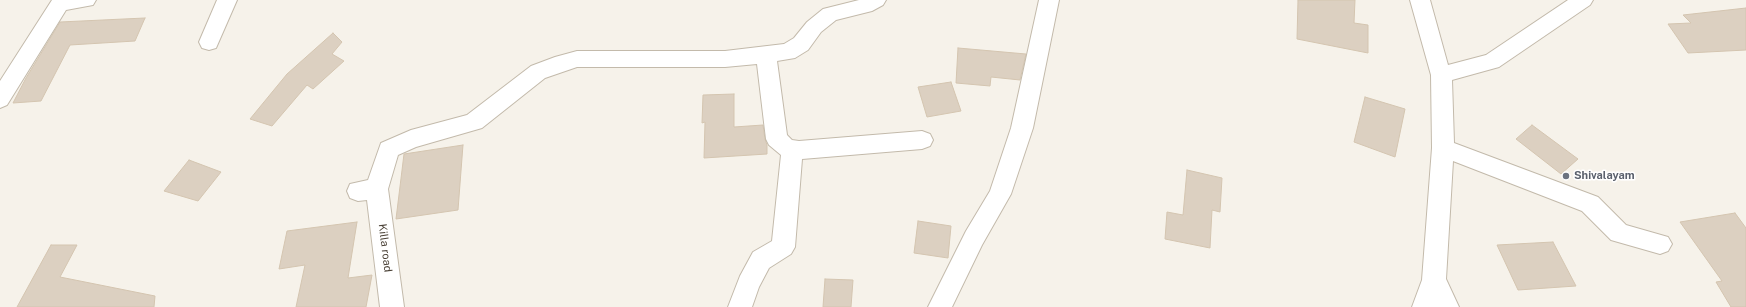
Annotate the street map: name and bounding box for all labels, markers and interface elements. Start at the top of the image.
place label: Shivalayam [1574,169,1634,183]
marker: Shivalayam [1561,171,1571,181]
street label: Killa road [375,223,395,273]

